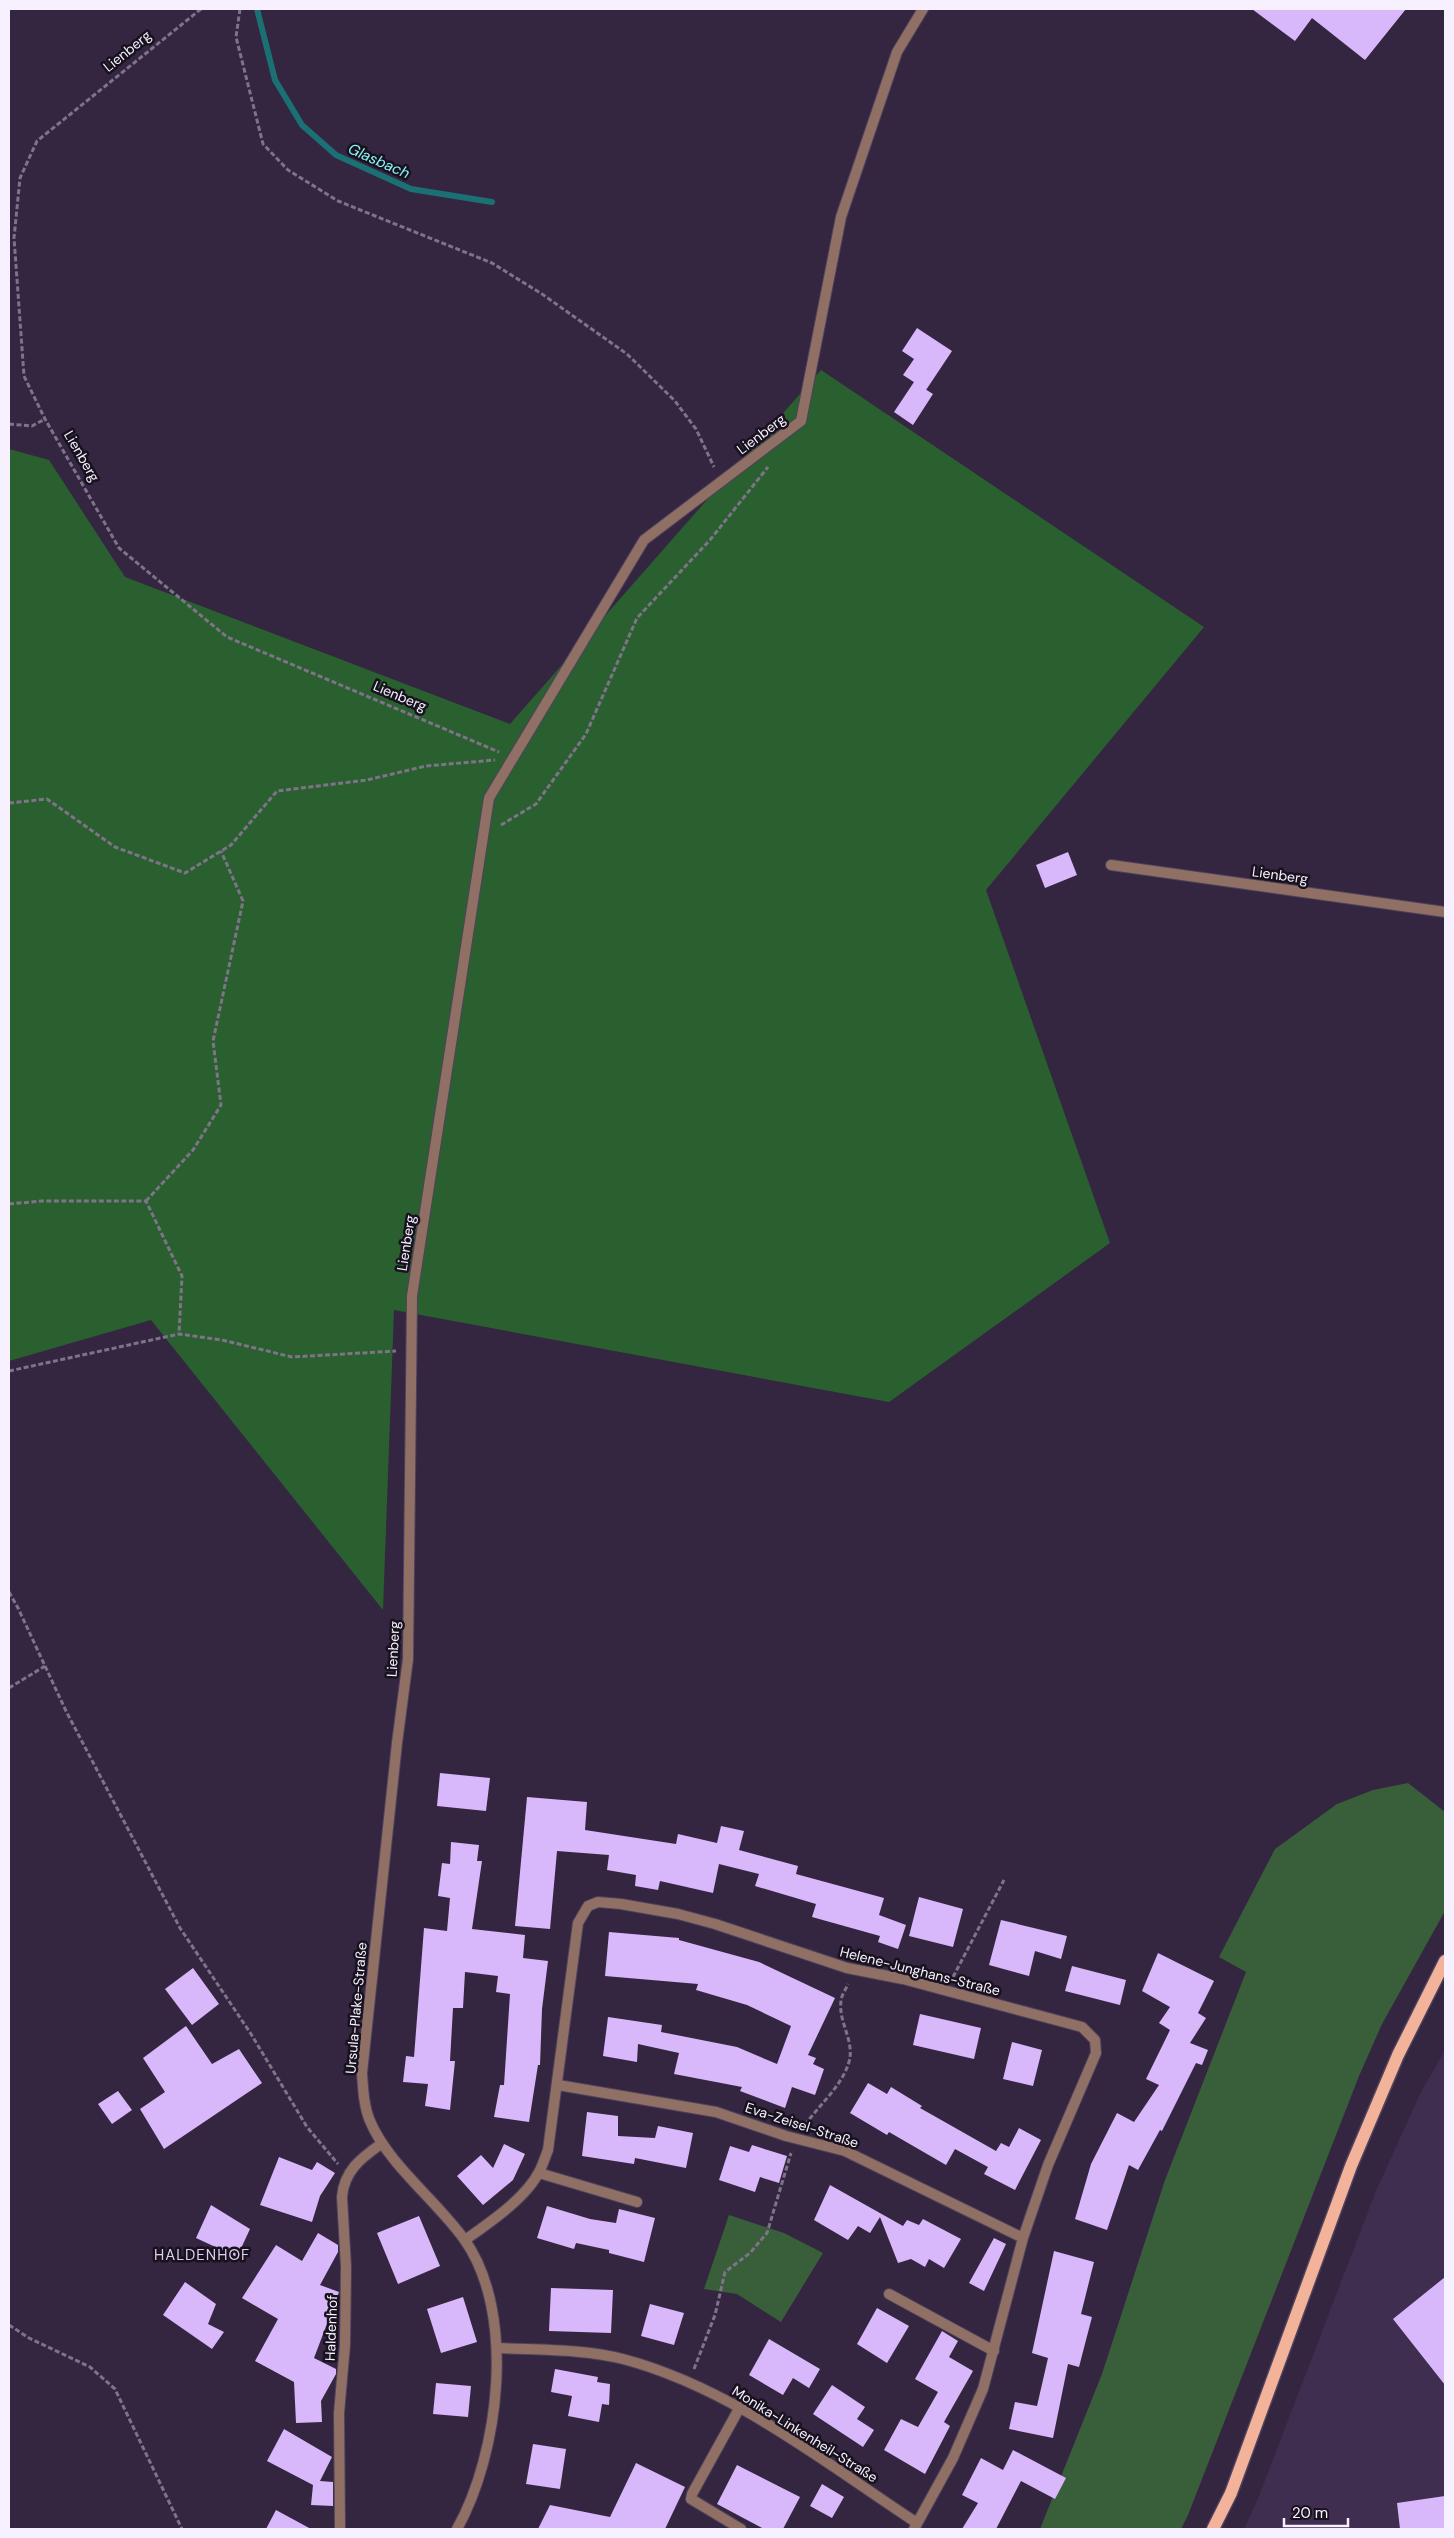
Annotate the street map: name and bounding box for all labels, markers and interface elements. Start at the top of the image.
street label: Lienberg [99,26,155,76]
water label: Glasbach [345,139,413,184]
street label: Lienberg [733,410,789,458]
street label: Lienberg [60,427,104,485]
street label: Lienberg [371,677,430,715]
street label: Lienberg [1251,862,1309,888]
street label: Lienberg [393,1214,419,1272]
street label: Lienberg [383,1620,403,1678]
street label: Ursula-Plake-Straße [341,1941,371,2075]
street label: Helene-Junghans-Straße [838,1942,1002,2000]
street label: Eva-Zeisel-Straße [743,2098,861,2152]
district label: HALDENHOF [154,2245,250,2265]
street label: Haldenhof [321,2294,341,2361]
street label: Monika-Linkenheil-Straße [729,2382,881,2486]
scale bar [1284,2496,1348,2528]
text: 20 m [1292,2503,1328,2523]

